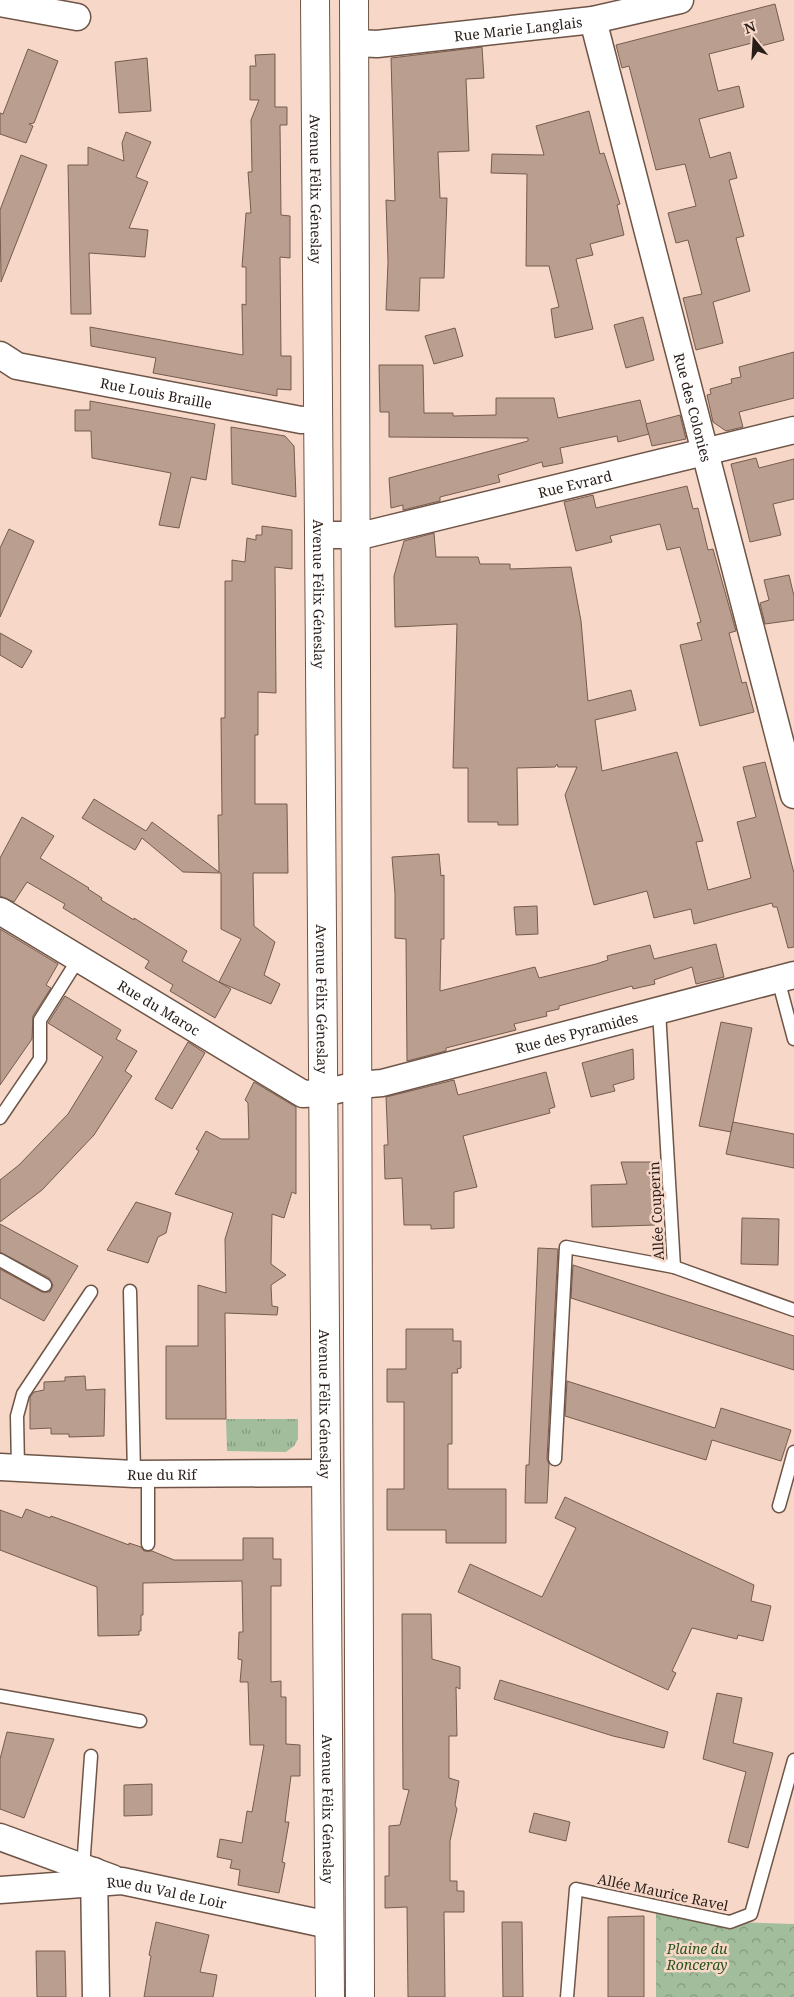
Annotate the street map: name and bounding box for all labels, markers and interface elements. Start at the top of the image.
street label: Rue Marie Langlais [453,12,583,45]
north arrow [729,15,779,65]
text: N [742,16,758,38]
street label: Avenue Félix Géneslay [306,114,326,264]
street label: Rue des Colonies [670,351,717,464]
street label: Rue Louis Braille [99,373,214,412]
street label: Rue Evrard [536,465,614,502]
street label: Avenue Félix Géneslay [309,519,330,669]
street label: Avenue Félix Géneslay [312,924,333,1074]
street label: Rue du Maroc [115,975,204,1039]
street label: Rue des Pyramides [513,1007,640,1057]
street label: Allée Couperin [644,1161,668,1261]
street label: Avenue Félix Géneslay [315,1329,336,1479]
street label: Rue du Rif [127,1464,198,1484]
street label: Avenue Félix Géneslay [319,1734,339,1884]
street label: Allée Maurice Ravel [596,1869,731,1915]
street label: Rue du Val de Loir [106,1871,229,1913]
park label: Plaine du Ronceray [666,1939,728,1974]

